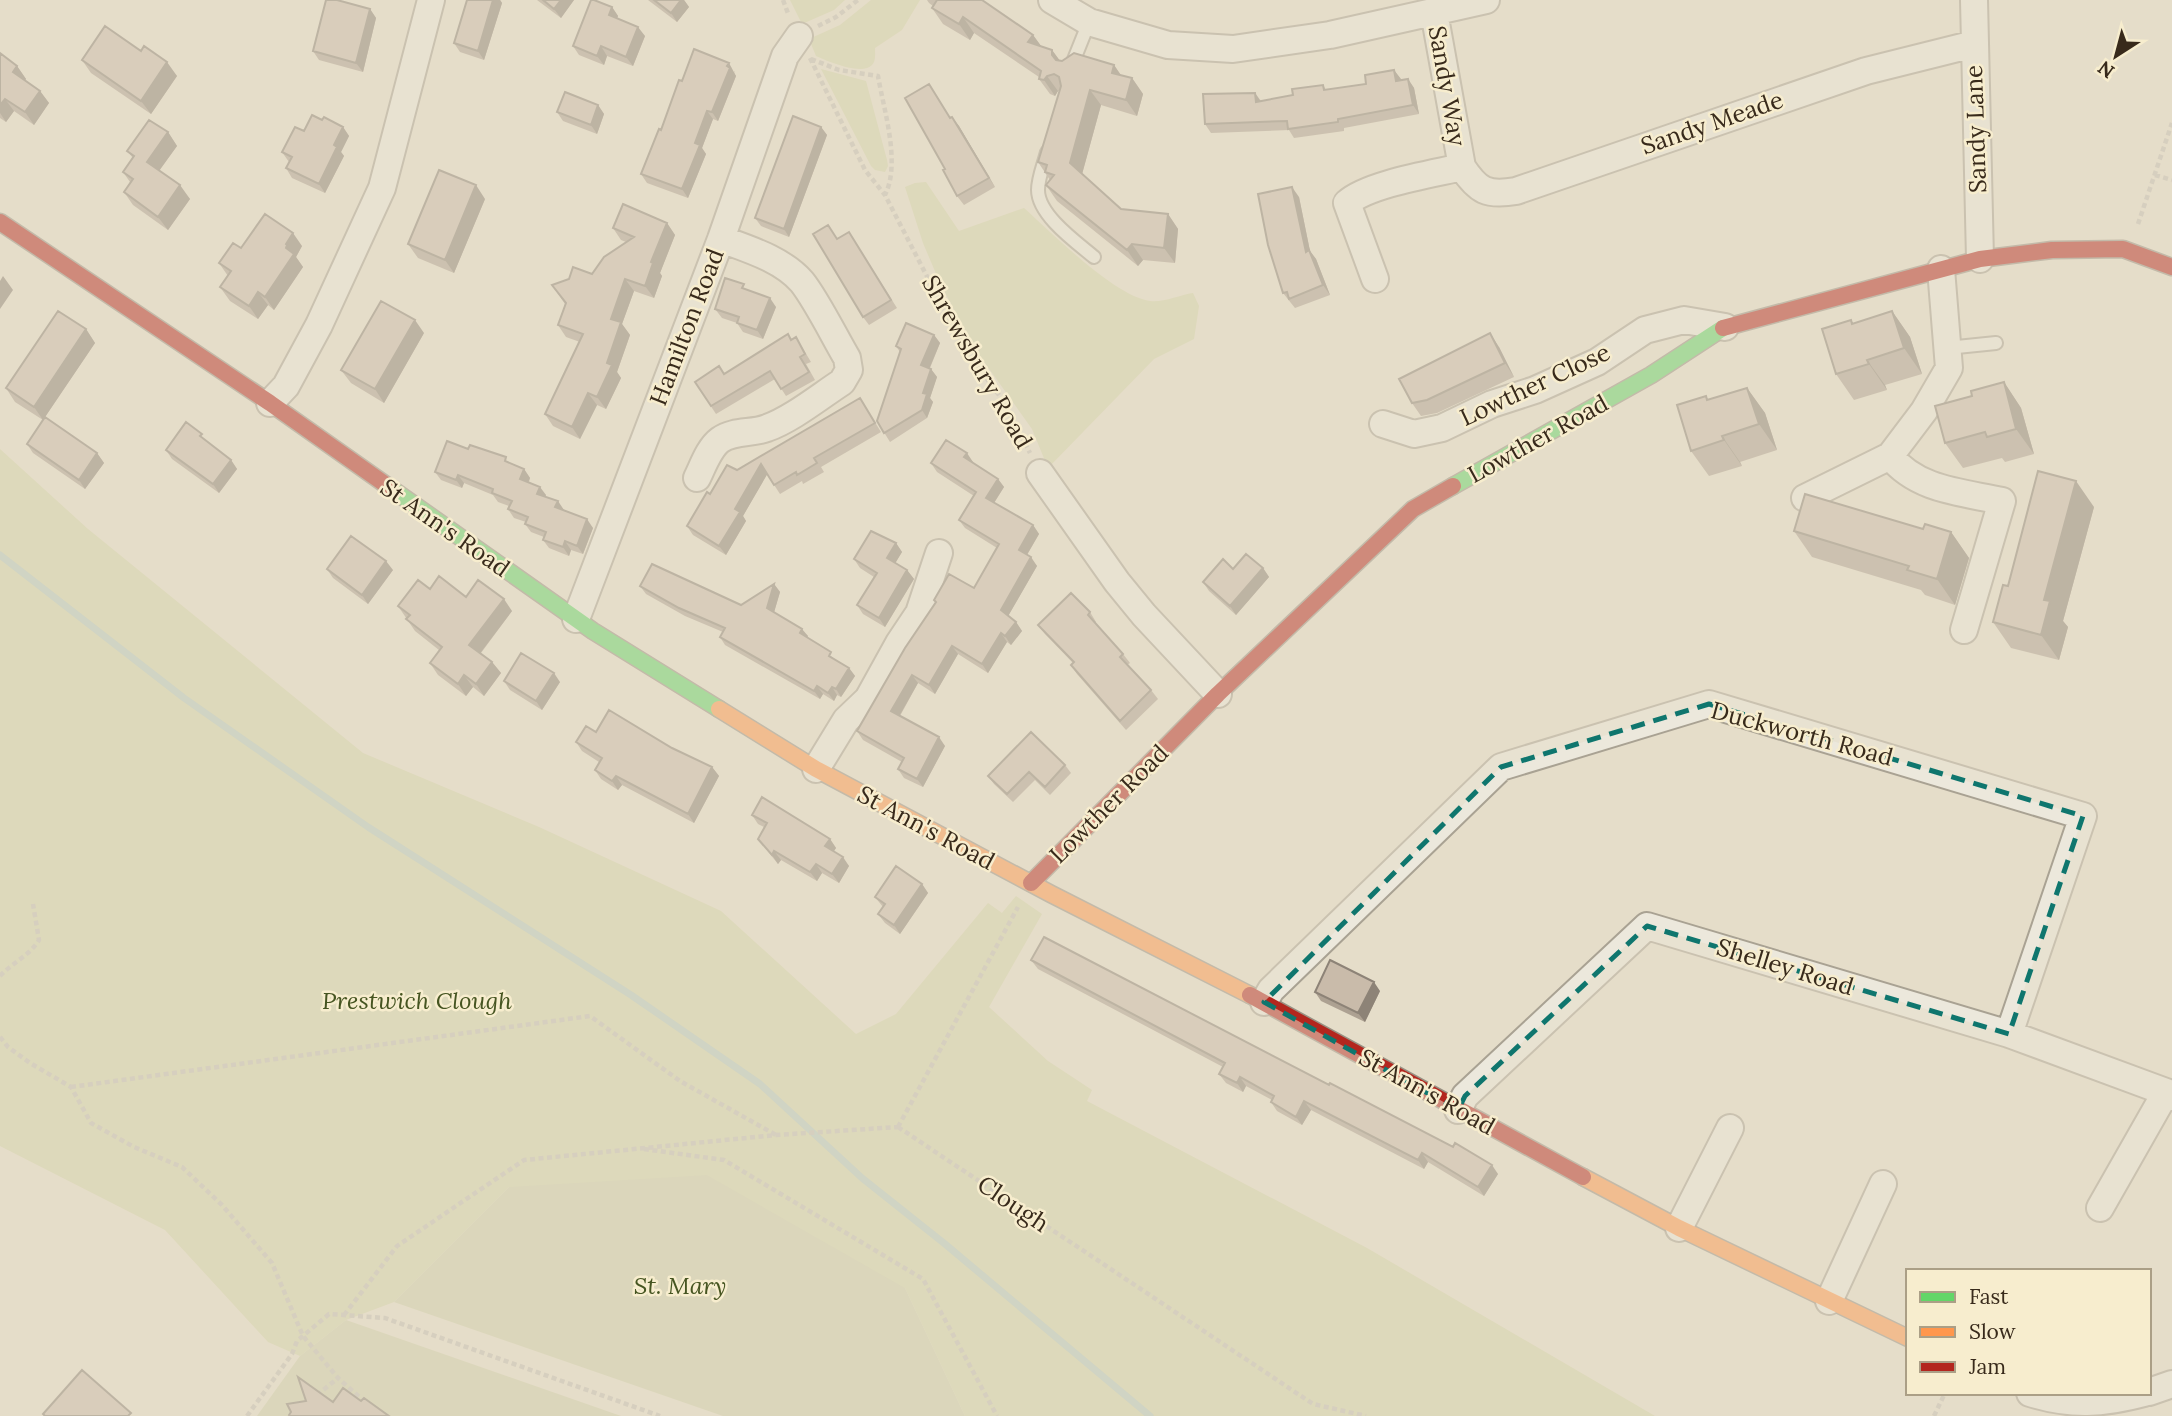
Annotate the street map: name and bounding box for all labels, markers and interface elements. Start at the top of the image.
north arrow [2081,21,2151,91]
street label: Sandy Way [1422,23,1473,149]
text: N [2093,56,2119,84]
street label: Sandy Lane [1958,64,1993,194]
street label: Sandy Meade [1637,84,1787,161]
street label: Hamilton Road [642,244,731,410]
street label: Shrewsbury Road [915,269,1040,454]
street label: Lowther Close [1455,336,1615,433]
street label: Lowther Road [1462,387,1613,490]
street label: St Ann's Road [375,472,516,584]
street label: Duckworth Road [1708,694,1896,773]
street label: Lowther Road [1043,738,1175,870]
street label: St Ann's Road [852,778,1000,877]
street label: Shelley Road [1713,931,1857,1002]
park label: Prestwich Clough [322,985,512,1016]
street label: St Ann's Road [1354,1041,1501,1142]
street label: Clough [971,1168,1055,1239]
legend [1906,1269,2151,1395]
park label: St. Mary [634,1270,726,1301]
text: Fast [1969,1283,2009,1310]
text: Slow [1969,1318,2016,1345]
text: Jam [1968,1353,2006,1380]

